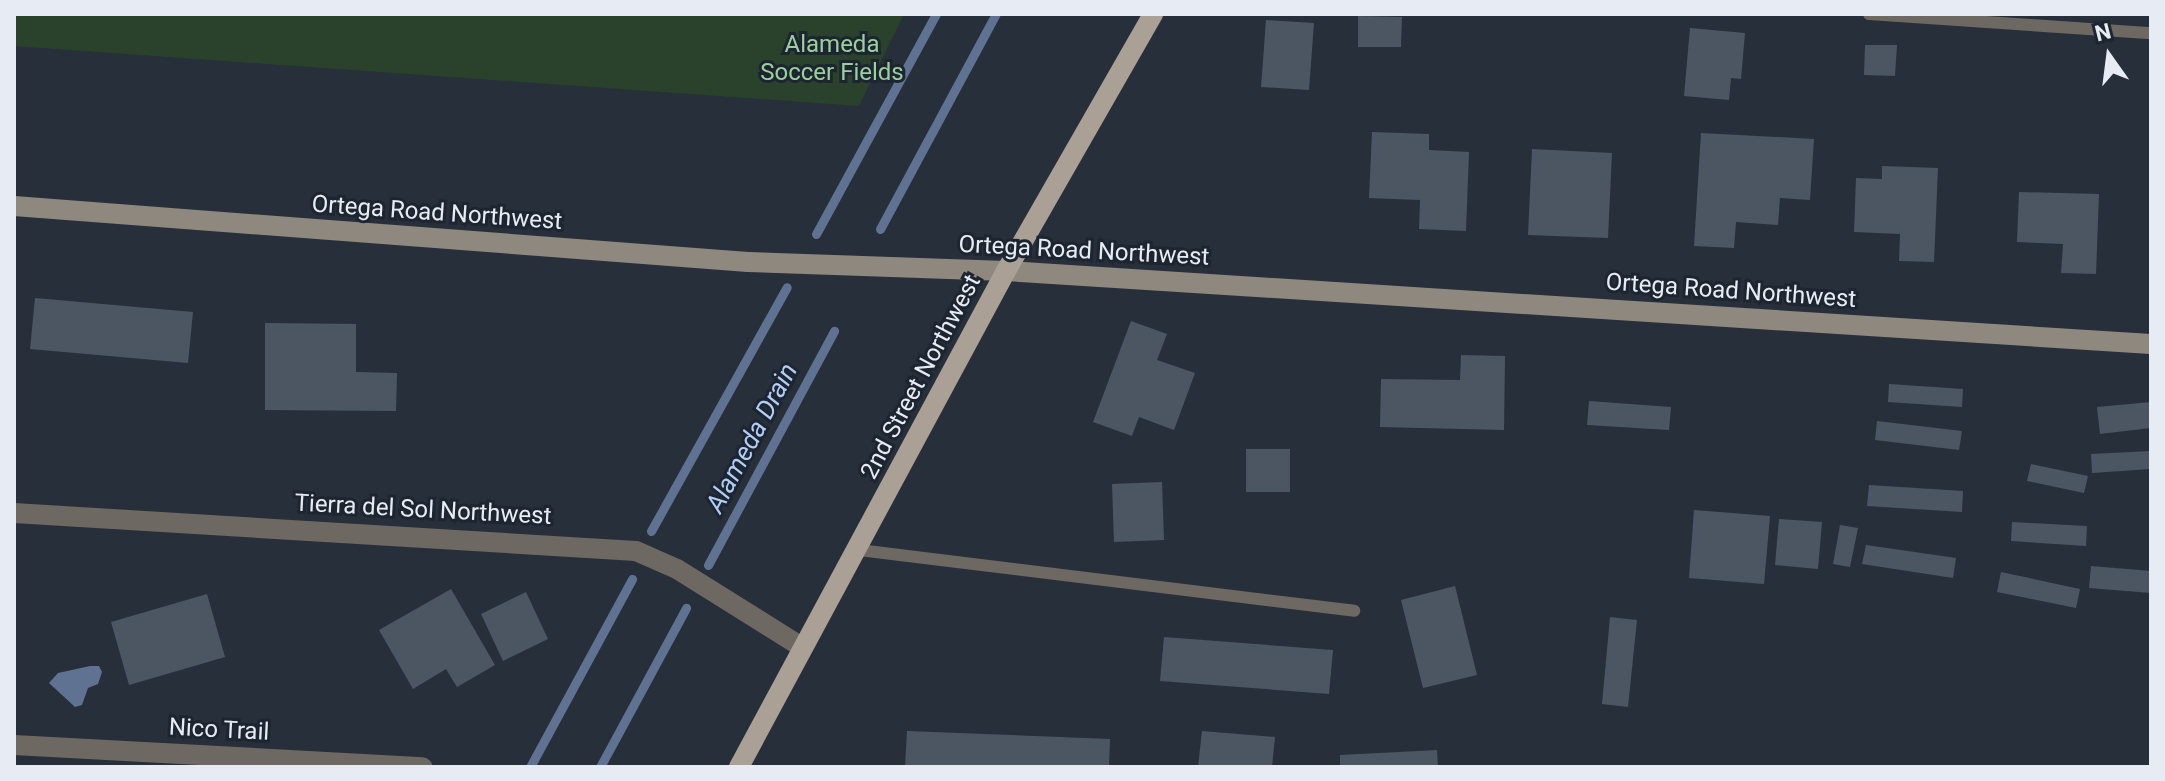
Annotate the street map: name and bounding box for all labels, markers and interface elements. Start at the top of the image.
north arrow [2069,16,2149,96]
text: N [2093,18,2114,46]
park label: Alameda Soccer Fields [760,31,904,87]
street label: Ortega Road Northwest [311,190,563,236]
street label: Ortega Road Northwest [958,230,1210,272]
street label: Ortega Road Northwest [1605,268,1857,314]
street label: 2nd Street Northwest [855,270,987,484]
water label: Alameda Drain [700,358,804,518]
street label: Tierra del Sol Northwest [294,489,552,531]
street label: Nico Trail [168,713,270,747]

